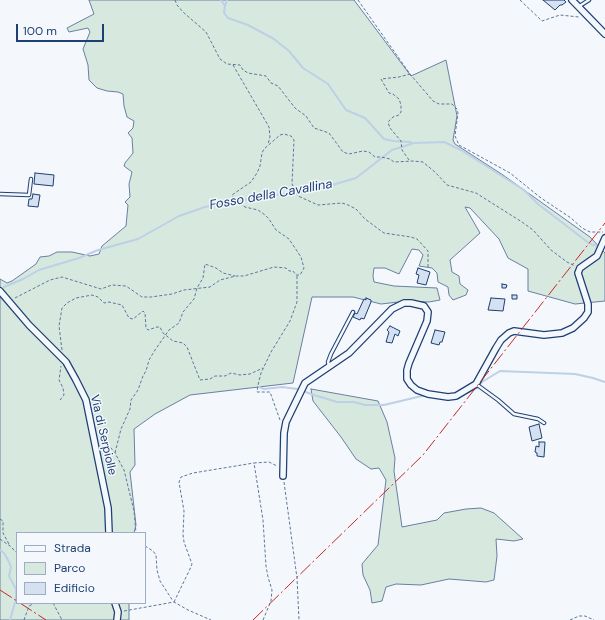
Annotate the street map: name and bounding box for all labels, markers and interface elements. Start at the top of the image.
scale bar [18,16,106,42]
text: 100 m [23,23,57,39]
water label: Fosso della Cavallina [208,176,334,214]
street label: Via di Serpiolle [87,393,119,477]
legend [16,532,146,604]
text: Strada [54,540,91,556]
text: Parco [54,560,85,576]
text: Edificio [54,580,95,596]

